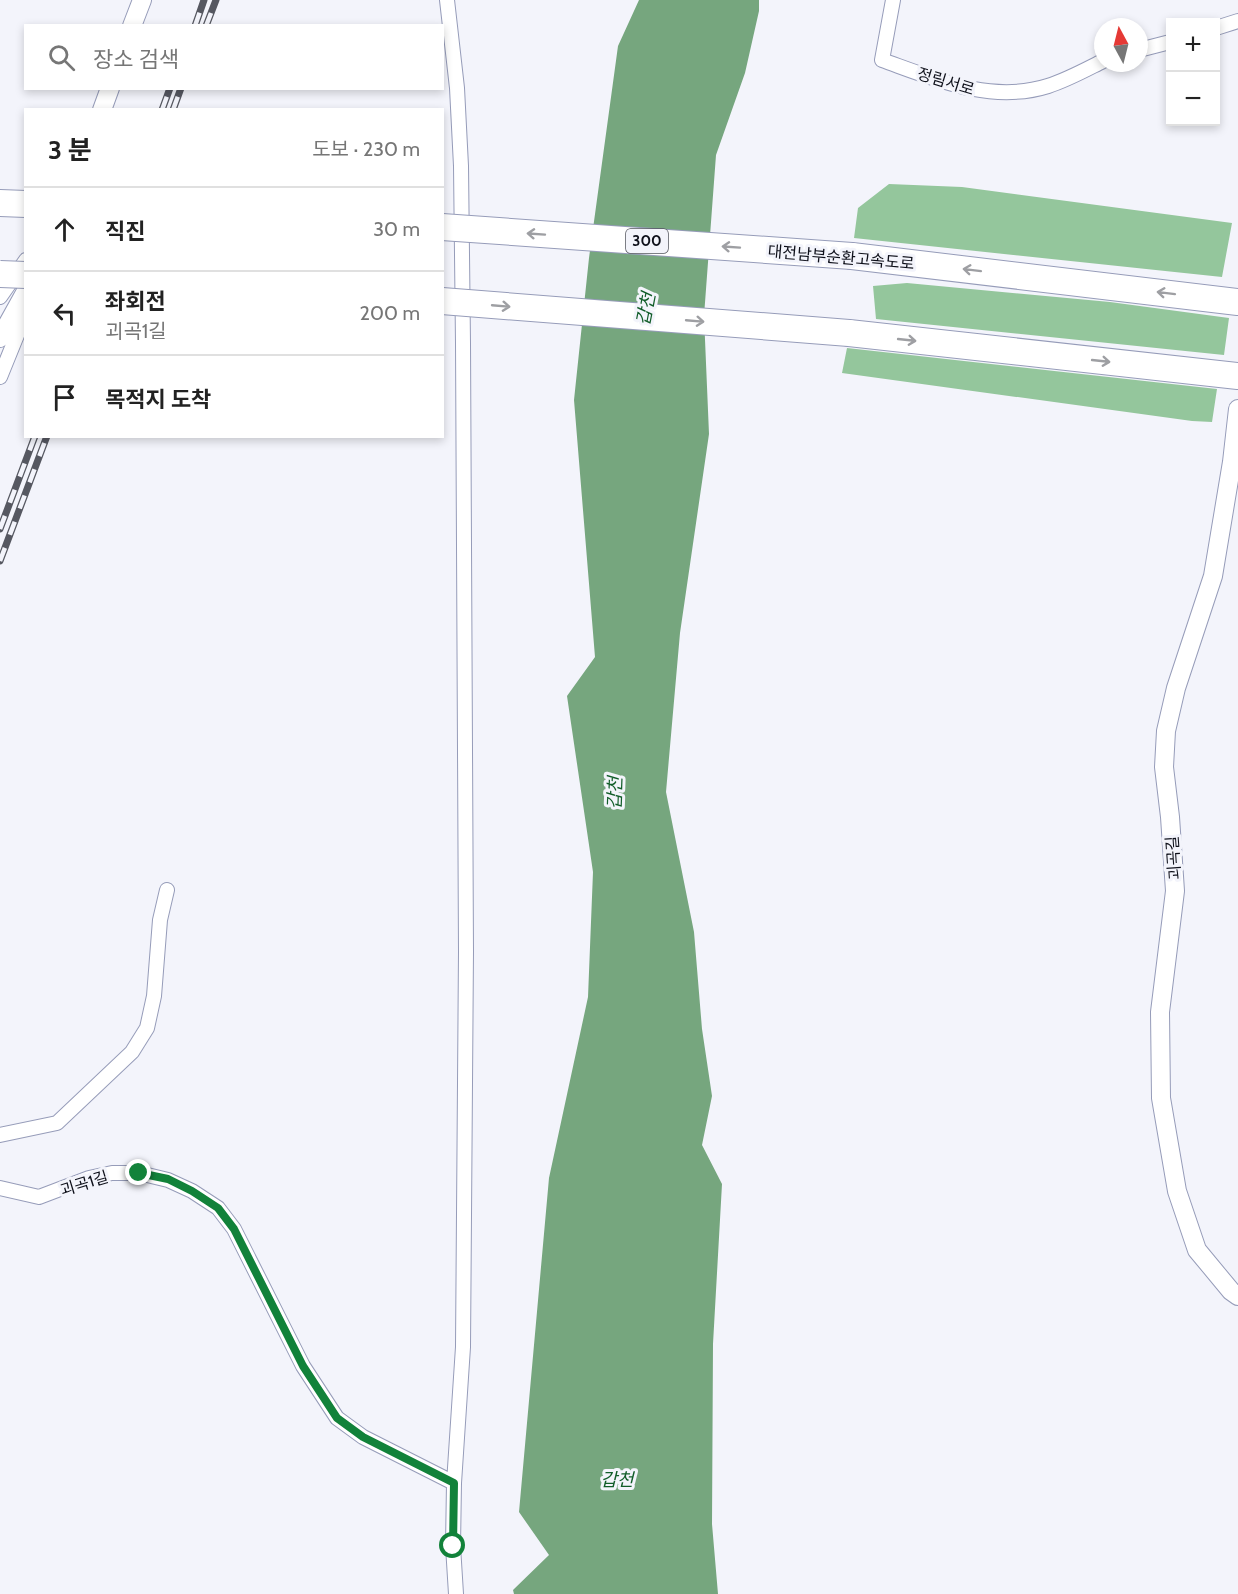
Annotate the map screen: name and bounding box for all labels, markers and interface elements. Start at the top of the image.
north arrow [1094,18,1148,72]
map controls [1166,18,1220,126]
button: + [1166,18,1220,72]
search box [24,24,444,90]
icon: search [45,41,78,74]
text: 장소 검색 [93,46,179,73]
street label: 정림서로 [915,64,977,99]
button: − [1166,72,1220,126]
text: 3 분 [48,134,92,166]
text: 도보 · 230 m [312,137,420,161]
icon: ahead [48,213,81,246]
text: 30 m [373,217,420,241]
text: 직진 [105,218,145,245]
one-way arrow [527,228,546,239]
road number: 300 [626,229,668,253]
one-way arrow [721,241,741,252]
street label: 대전남부순환고속도로 [767,242,915,273]
one-way arrow [963,264,982,275]
one-way arrow [1156,287,1176,298]
text: 좌회전 [105,288,166,315]
water label: 갑천 [632,288,660,327]
icon: left [48,297,81,330]
one-way arrow [490,300,510,311]
text: 200 m [360,301,420,325]
one-way arrow [685,316,705,327]
text: 괴곡1길 [105,319,167,343]
one-way arrow [897,334,917,345]
one-way arrow [1091,356,1111,367]
icon: arrive [48,381,81,414]
text: 목적지 도착 [105,386,211,413]
water label: 갑천 [603,774,627,810]
street label: 괴곡길 [1162,835,1185,881]
route end [125,1159,151,1185]
street label: 괴곡1길 [58,1167,111,1200]
water label: 갑천 [600,1469,636,1491]
route start [439,1532,465,1558]

